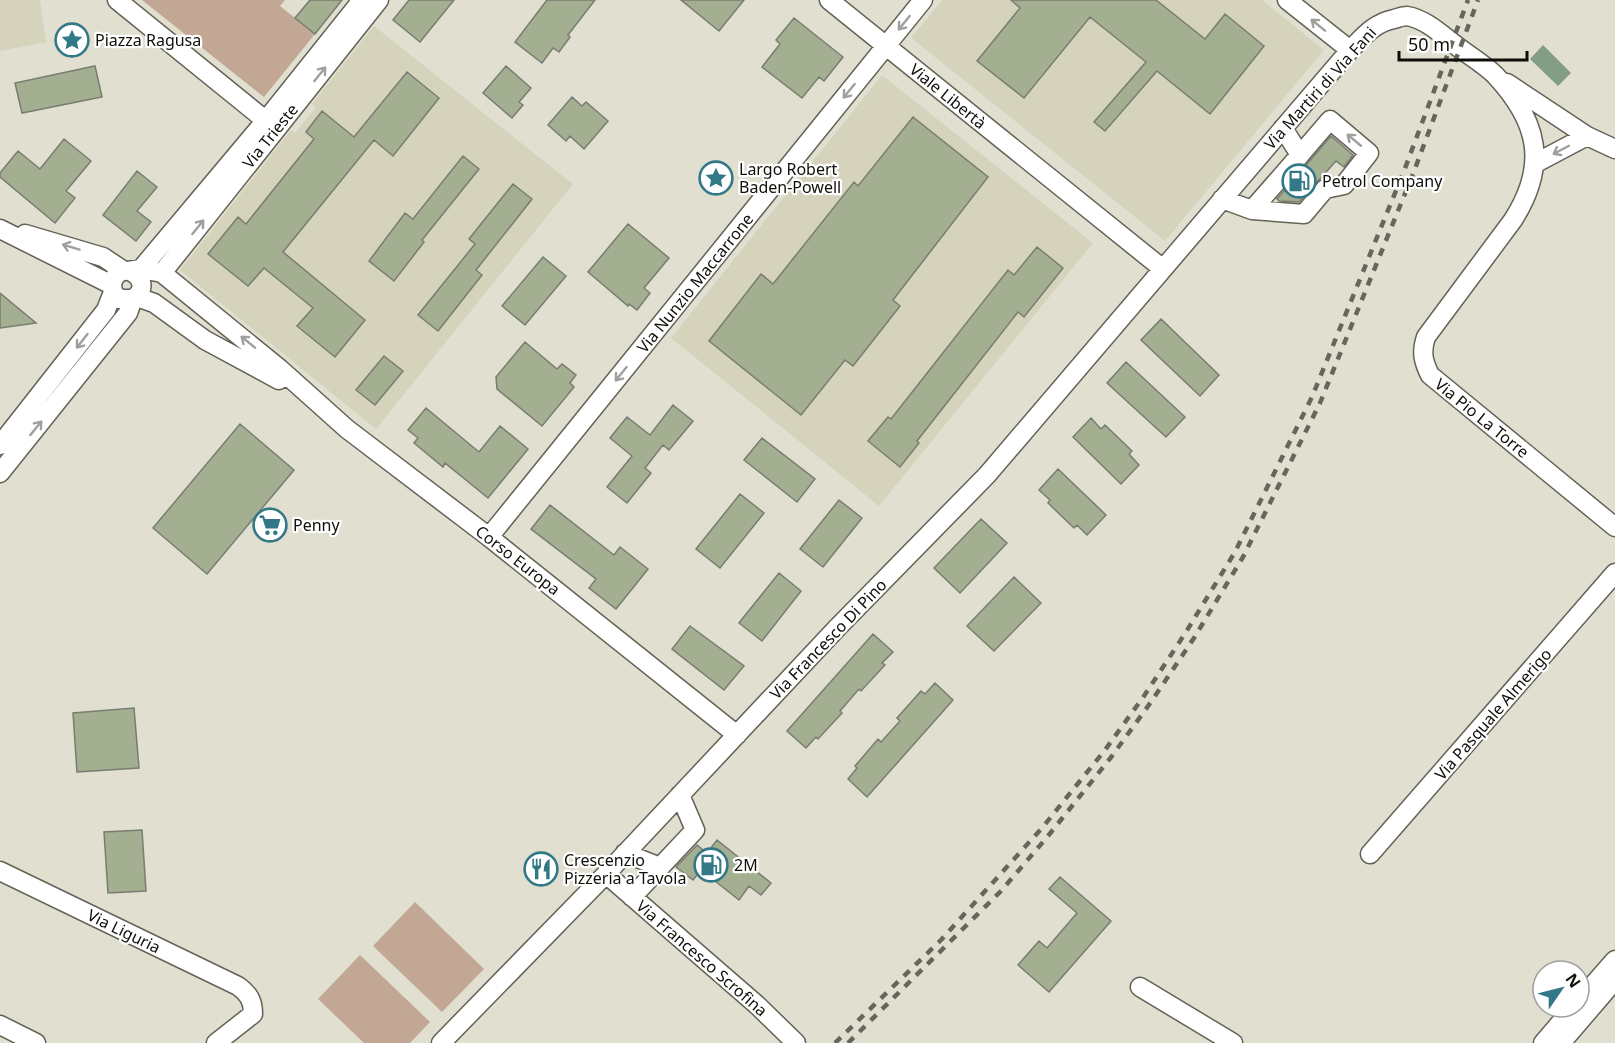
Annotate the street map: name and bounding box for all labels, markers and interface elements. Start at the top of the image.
one-way arrow [898,15,911,31]
one-way arrow [1310,19,1326,32]
place icon: Piazza Ragusa [54,22,90,58]
street label: Via Martiri di Via Fani [1259,22,1381,154]
scale bar [1399,24,1526,62]
place label: Piazza Ragusa [95,29,201,51]
text: 50 m [1408,32,1450,56]
street label: Viale Libertà [905,58,991,134]
one-way arrow [313,66,326,82]
one-way arrow [842,83,855,99]
street label: Via Trieste [237,99,303,173]
one-way arrow [1346,134,1362,147]
one-way arrow [1553,144,1570,156]
place label: Largo Robert Baden-Powell [739,158,841,198]
place icon: Largo Robert Baden-Powell [698,160,734,196]
fuel station icon: Petrol Company [1281,163,1317,199]
place label: Petrol Company [1322,170,1443,192]
street label: Via Nunzio Maccarrone [632,209,758,357]
one-way arrow [192,219,205,235]
one-way arrow [62,240,81,251]
one-way arrow [75,332,88,348]
one-way arrow [240,336,256,349]
one-way arrow [614,366,628,381]
street label: Via Pio La Torre [1430,373,1534,463]
one-way arrow [30,420,43,436]
supermarket icon: Penny [252,507,288,543]
place label: Penny [293,514,340,536]
street label: Corso Europa [471,520,565,600]
street label: Via Francesco Di Pino [765,574,891,704]
street label: Via Pasquale Almerigo [1430,643,1556,785]
fuel station icon: 2M [693,847,729,883]
place label: Crescenzio Pizzeria a Tavola [564,849,686,889]
restaurant icon: Crescenzio Pizzeria a Tavola [523,851,559,887]
place label: 2M [734,854,758,876]
street label: Via Francesco Scrofina [632,895,772,1021]
street label: Via Liguria [84,904,164,958]
north arrow [1531,959,1591,1019]
text: N [1561,969,1586,992]

